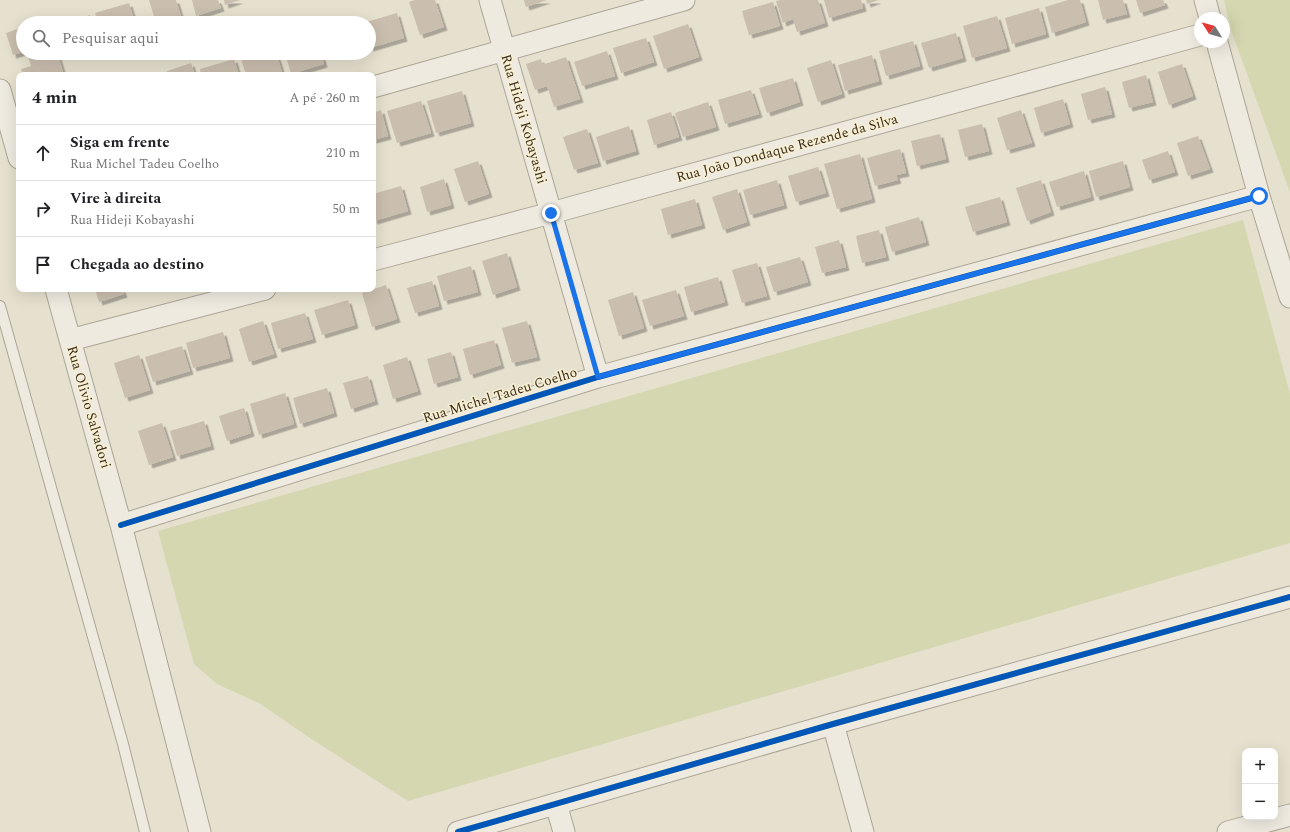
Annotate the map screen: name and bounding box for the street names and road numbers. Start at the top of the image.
street label: Rua Hideji Kobayashi [495,52,553,186]
street label: Rua João Dondaque Rezende da Silva [674,108,900,188]
street label: Rua Olivio Salvadori [61,343,117,471]
street label: Rua Michel Tadeu Coelho [420,361,580,429]

